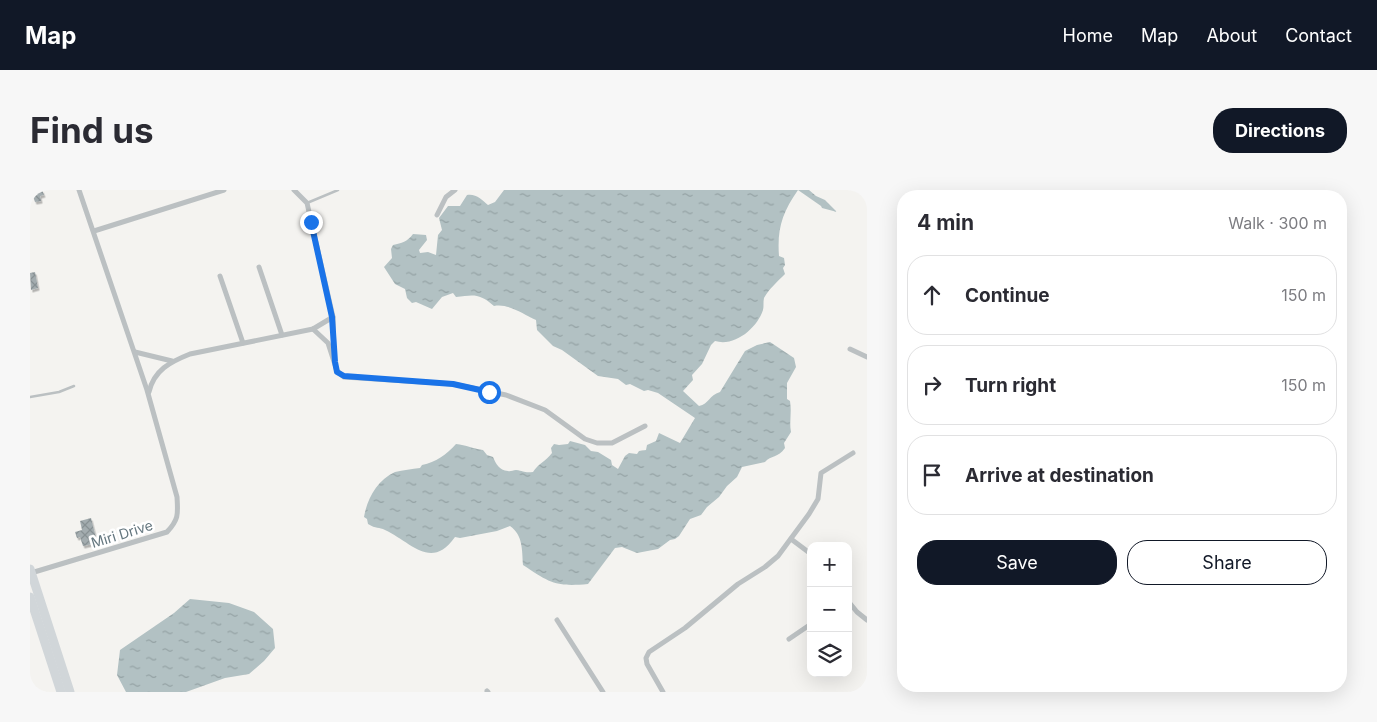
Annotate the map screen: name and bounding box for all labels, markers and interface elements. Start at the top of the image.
text: Map [25,21,76,50]
text: Home [1063,25,1113,46]
text: Map [1141,25,1178,46]
text: About [1206,25,1257,46]
text: Contact [1285,25,1352,46]
button: Directions [1213,108,1347,153]
text: Find us [30,109,154,151]
text: 4 min [917,210,974,235]
route end [300,211,323,234]
text: Walk · 300 m [1228,213,1327,233]
icon: ahead [918,281,946,309]
text: Continue [965,284,1050,307]
text: 150 m [1281,285,1326,305]
icon: right [918,371,946,399]
text: Turn right [965,374,1056,397]
text: 150 m [1281,375,1326,395]
route start [478,381,501,404]
icon: arrive [918,461,946,489]
text: Arrive at destination [965,464,1154,487]
street label: Miri Drive [89,516,155,551]
button: Save [917,540,1117,585]
button: Share [1127,540,1327,585]
map controls [807,542,852,677]
button: + [807,542,852,587]
button: − [807,587,852,632]
button: layers [807,632,852,677]

